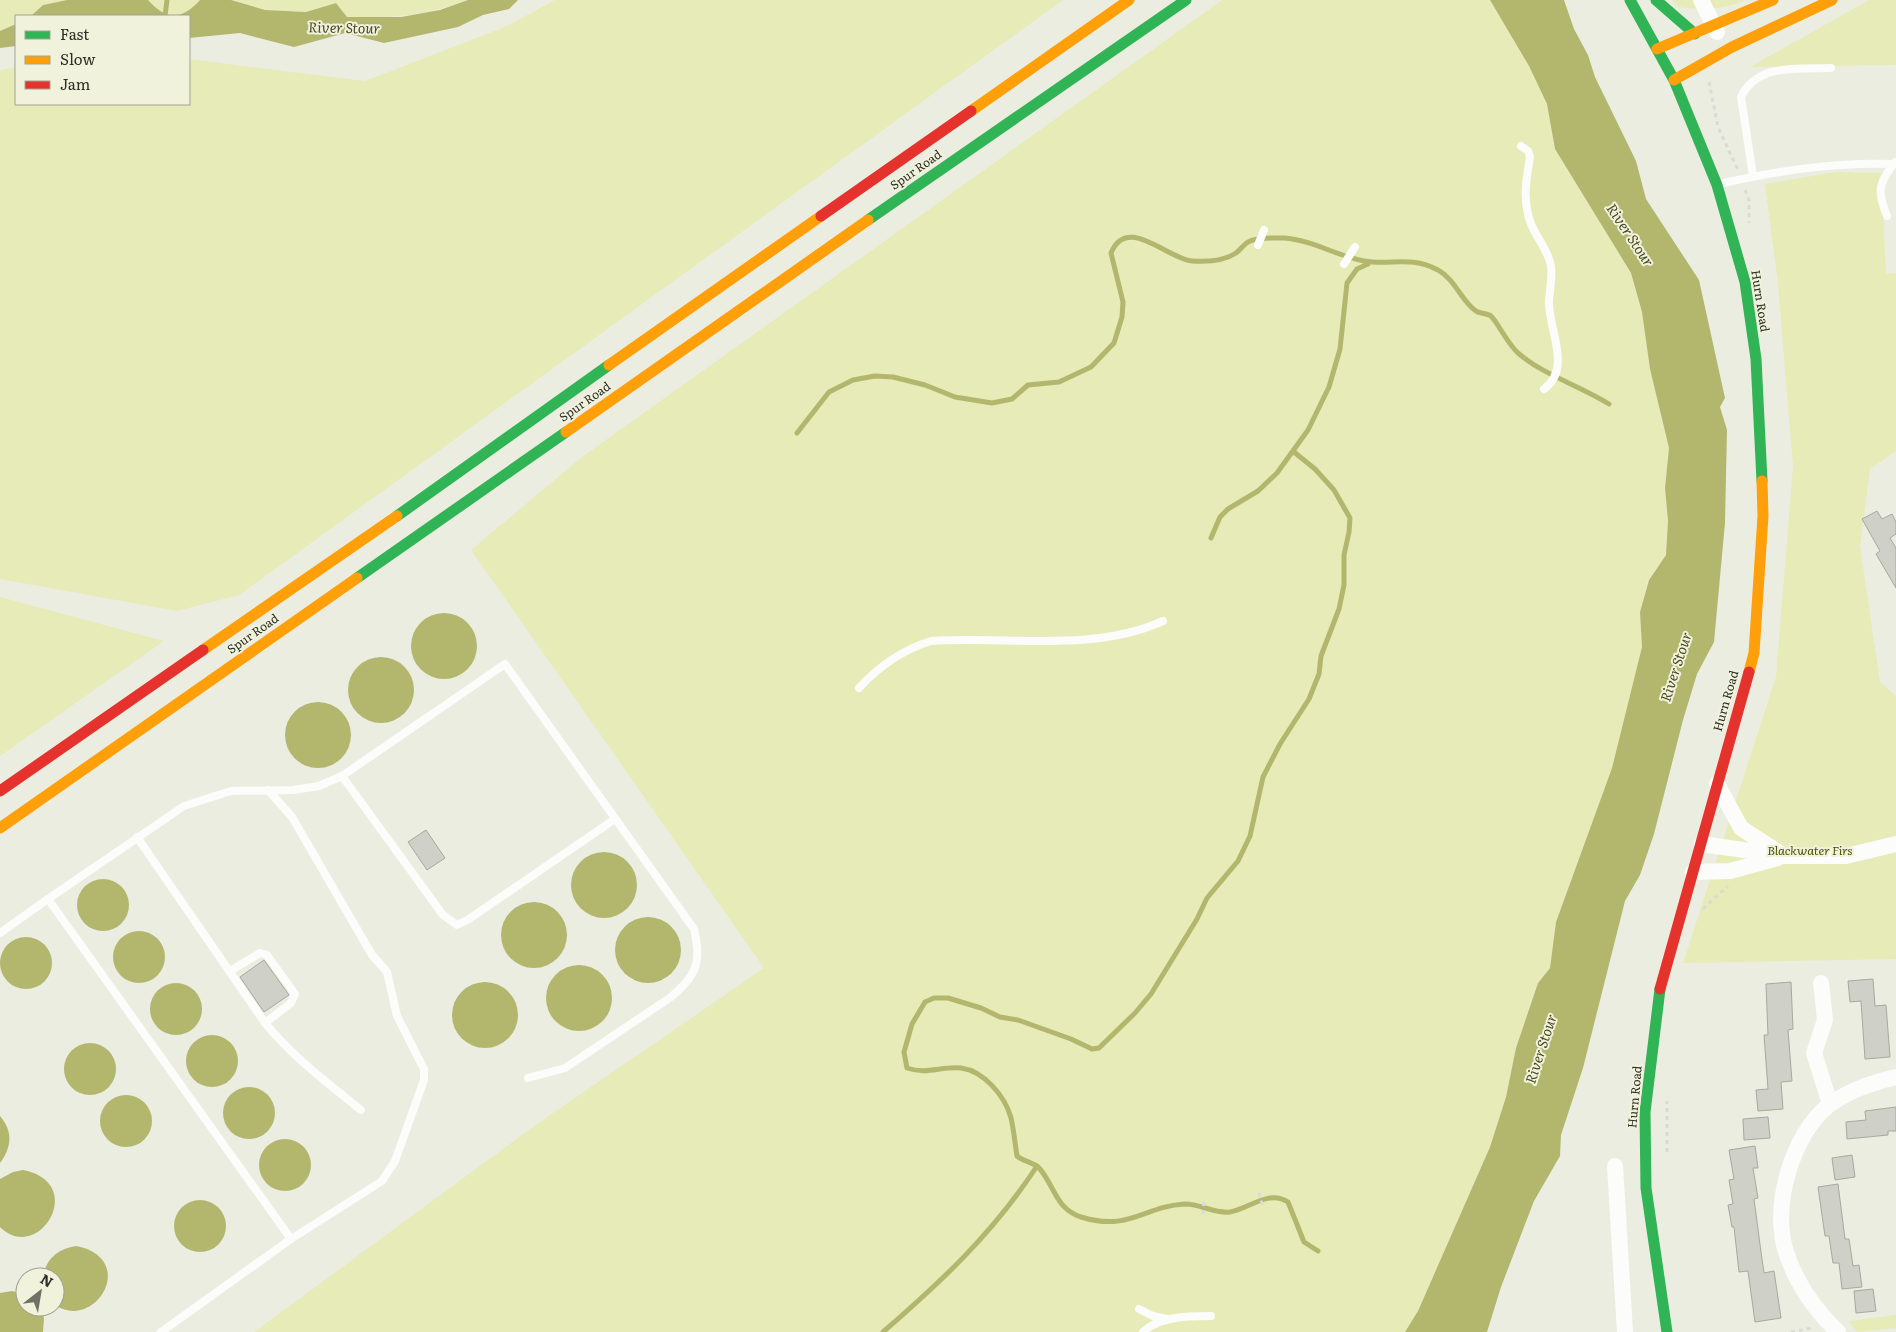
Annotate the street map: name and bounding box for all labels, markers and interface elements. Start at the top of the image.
legend [15,15,190,105]
water label: River Stour [308,16,381,38]
text: Fast [60,22,89,45]
text: Slow [60,47,95,70]
text: Jam [60,72,91,95]
street label: Spur Road [886,144,945,194]
water label: River Stour [1602,199,1660,270]
street label: Hurn Road [1747,269,1775,334]
street label: Spur Road [555,376,614,426]
street label: Spur Road [223,608,282,658]
water label: River Stour [1654,629,1696,704]
street label: Hurn Road [1708,668,1742,733]
park label: Blackwater Firs [1767,841,1853,859]
water label: River Stour [1519,1011,1561,1086]
street label: Hurn Road [1622,1064,1646,1129]
north arrow [15,1267,65,1317]
text: N [37,1268,58,1292]

